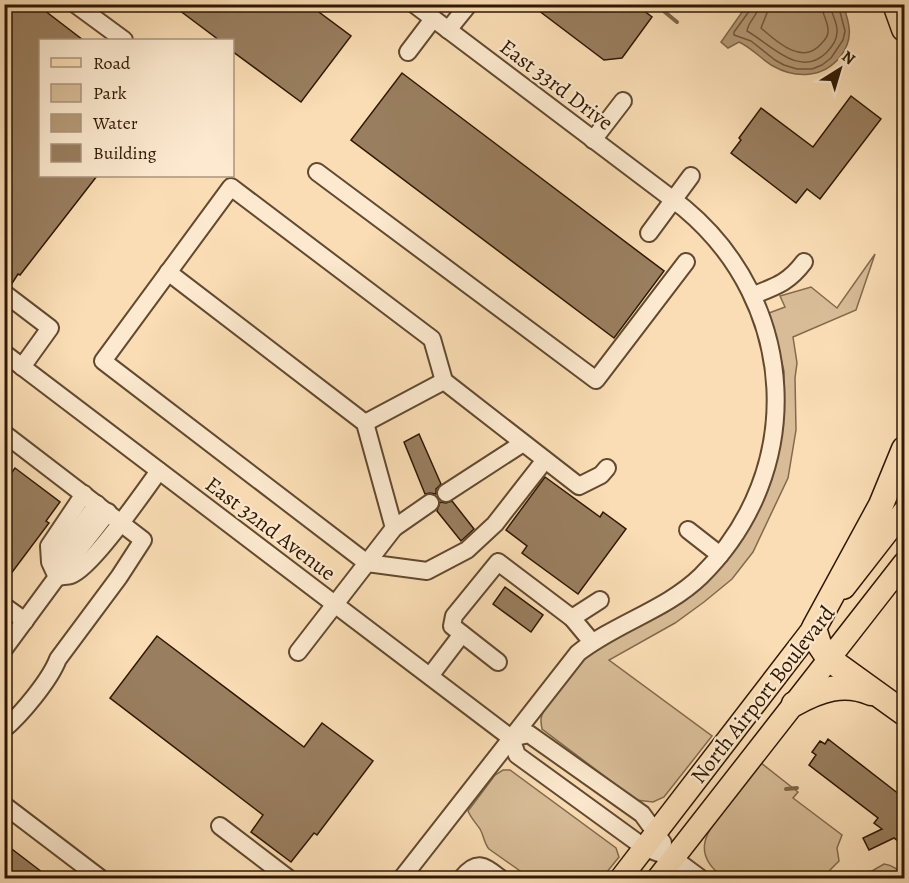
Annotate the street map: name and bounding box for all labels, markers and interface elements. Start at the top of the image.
street label: East 33rd Drive [493,32,619,138]
legend [39,39,234,177]
north arrow [810,39,870,99]
text: N [837,46,860,70]
text: Road [93,51,131,75]
text: Park [93,81,127,105]
text: Water [92,111,138,135]
text: Building [93,141,157,165]
street label: East 32nd Avenue [199,470,342,588]
street label: North Airport Boulevard [684,599,842,790]

